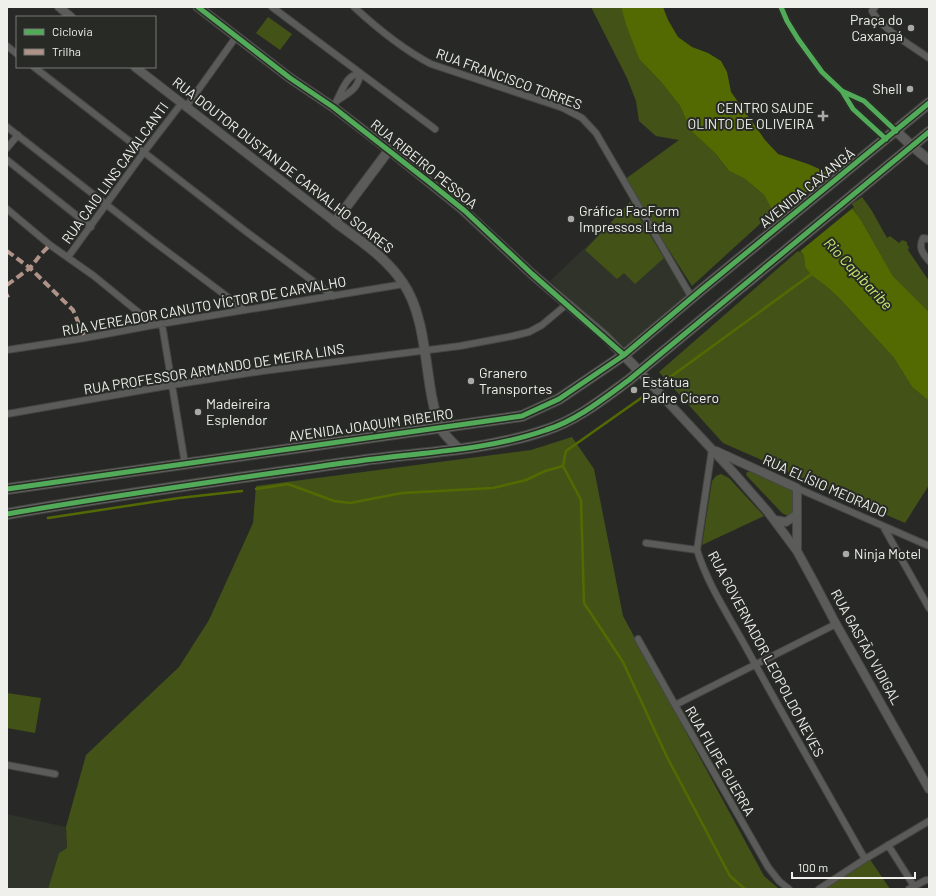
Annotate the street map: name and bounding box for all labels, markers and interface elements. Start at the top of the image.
place label: Praça do Caxangá [850,11,903,44]
legend [16,16,156,68]
marker: Praça do Caxangá [906,23,916,33]
text: Ciclovia [52,24,93,38]
text: Trilha [52,44,81,58]
street label: RUA FRANCISCO TORRES [434,44,584,113]
street label: RUA DOUTOR DUSTAN DE CARVALHO SOARES [169,73,397,256]
place label: Shell [872,80,902,97]
marker: Shell [905,84,915,94]
street label: RUA CAIO LINS CAVALCANTI [58,99,172,247]
place label: CENTRO SAUDE OLINTO DE OLIVEIRA [688,99,814,132]
marker: CENTRO SAUDE OLINTO DE OLIVEIRA [817,110,829,122]
street label: RUA RIBEIRO PESSOA [368,115,481,212]
street label: AVENIDA CAXANGÁ [756,144,858,231]
place label: Gráfica FacForm Impressos Ltda [579,202,679,235]
marker: Gráfica FacForm Impressos Ltda [566,214,576,224]
water label: Rio Capibaribe [821,233,897,313]
street label: RUA VEREADOR CANUTO VÍCTOR DE CARVALHO [61,272,347,339]
street label: RUA PROFESSOR ARMANDO DE MEIRA LINS [82,339,346,398]
place label: Granero Transportes [479,364,552,397]
place label: Estátua Padre Cícero [642,373,719,406]
marker: Granero Transportes [466,376,476,386]
marker: Estátua Padre Cícero [629,385,639,395]
place label: Madeireira Esplendor [206,395,270,428]
street label: AVENIDA JOAQUIM RIBEIRO [288,405,454,444]
marker: Madeireira Esplendor [193,407,203,417]
street label: RUA ELÍSIO MEDRADO [760,450,890,521]
place label: Ninja Motel [854,545,921,562]
street label: RUA GOVERNADOR LEOPOLDO NEVES [705,548,828,760]
marker: Ninja Motel [841,549,851,559]
street label: RUA GASTÃO VIDIGAL [828,586,905,708]
street label: RUA FILIPE GUERRA [682,703,759,819]
scale bar [792,854,915,880]
text: 100 m [798,860,828,874]

